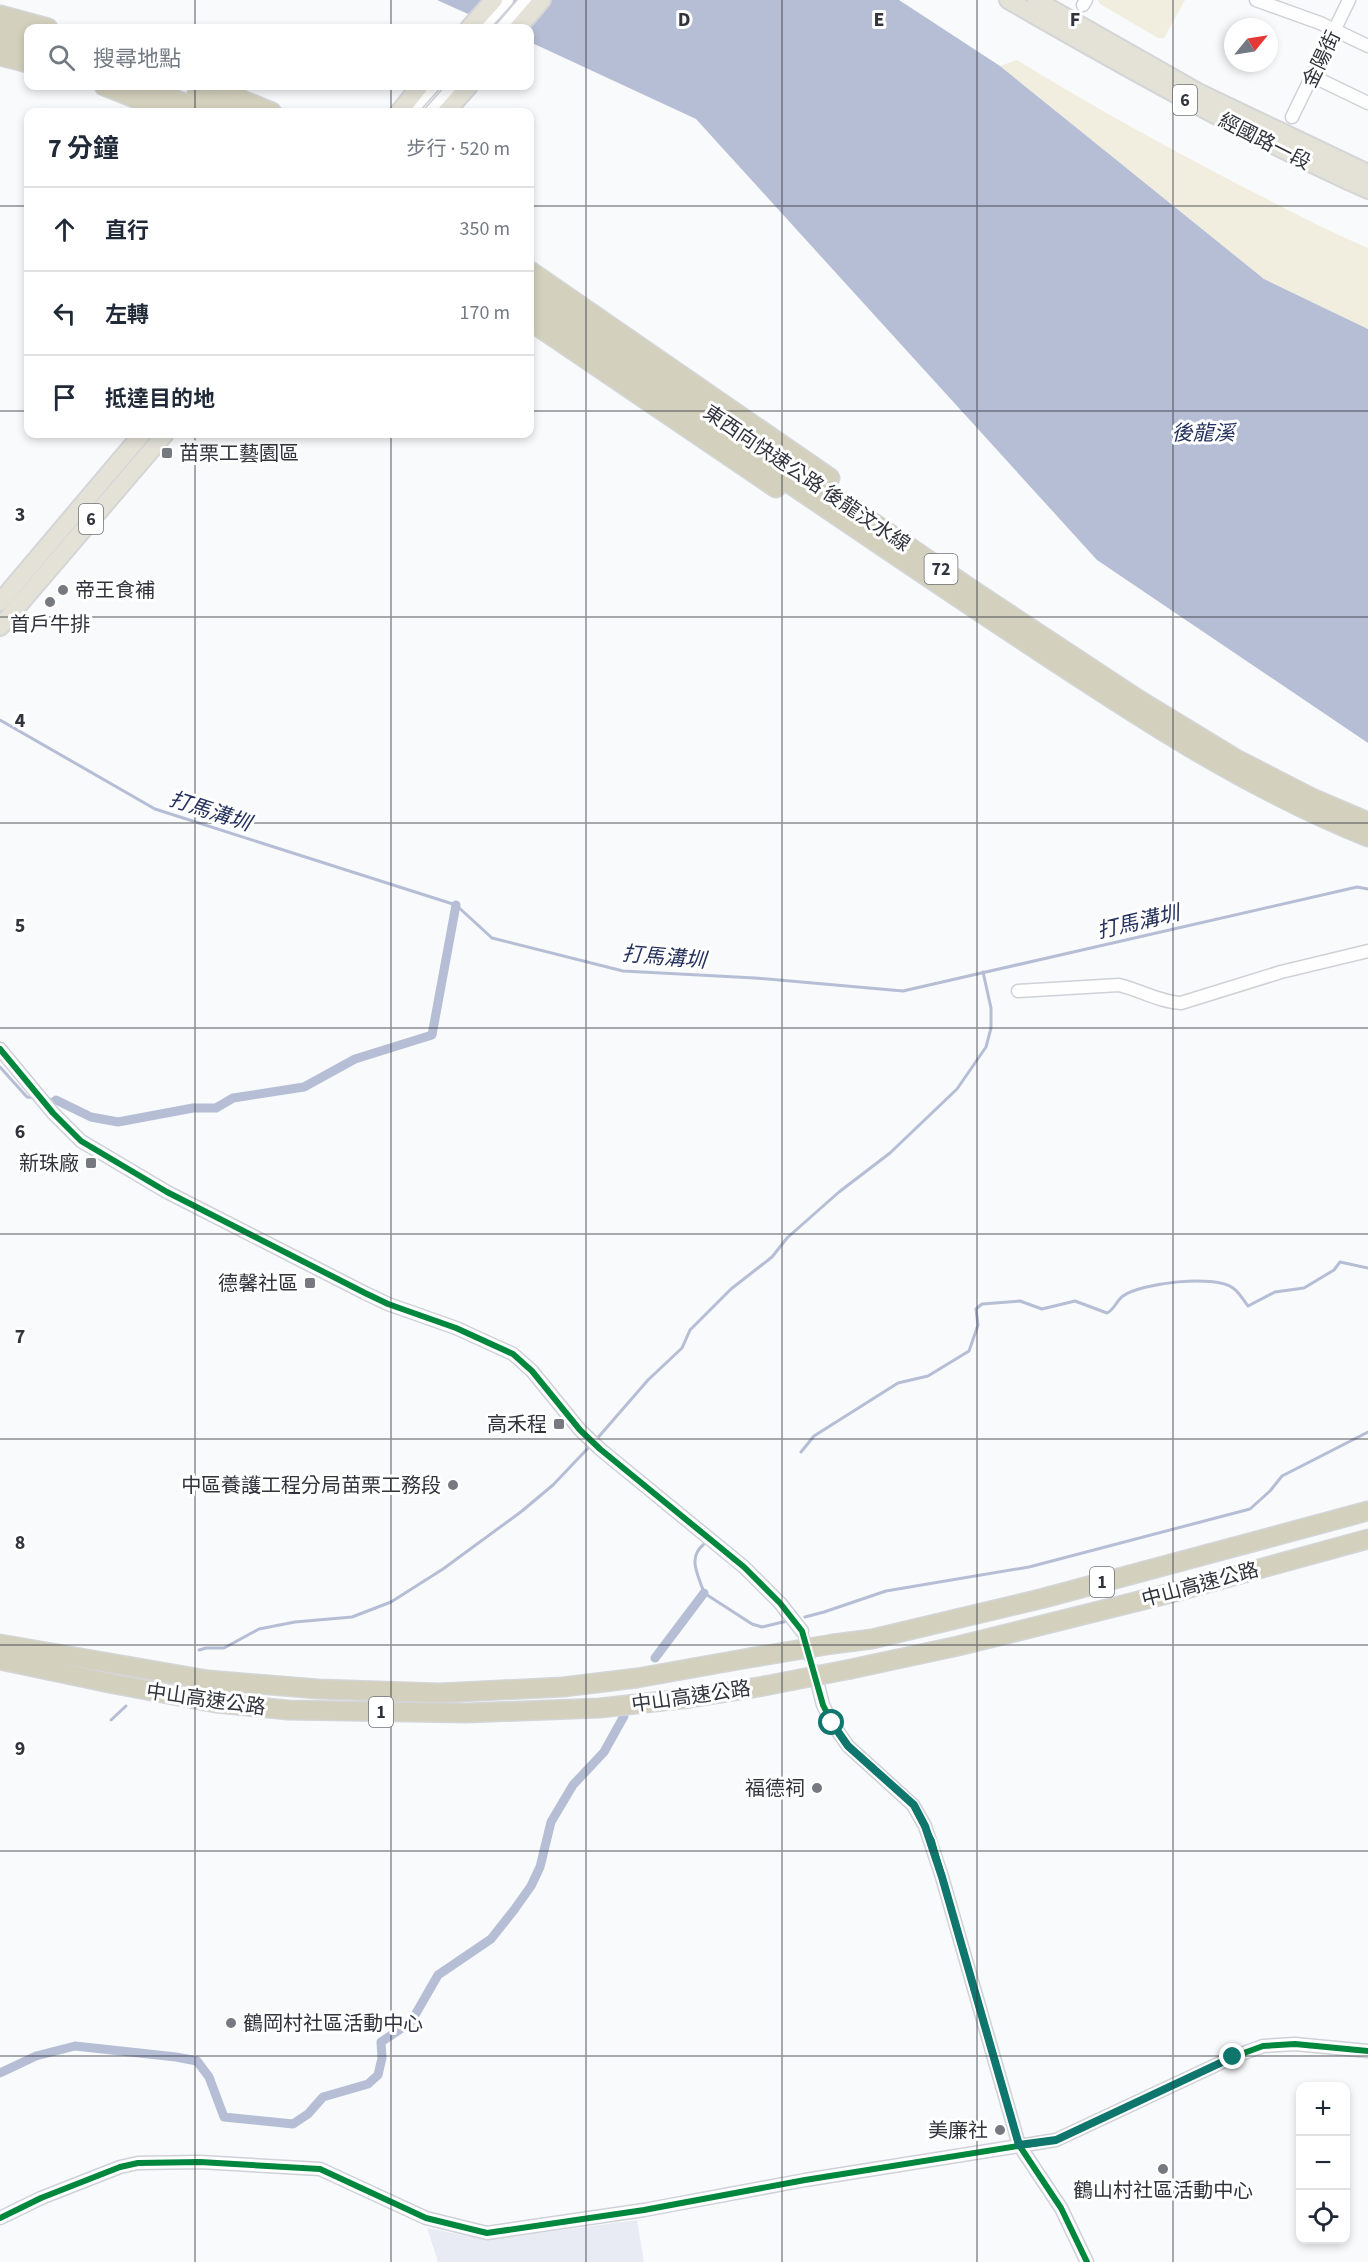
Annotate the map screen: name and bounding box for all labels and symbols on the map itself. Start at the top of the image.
text: D [678,6,690,34]
text: E [874,6,884,34]
text: F [1070,6,1080,34]
north arrow [1224,18,1278,72]
street label: 金陽街 [1296,26,1348,93]
road number: 6 [1173,85,1197,115]
street label: 經國路一段 [1214,107,1315,177]
street label: 東西向快速公路 後龍汶水線 [697,399,915,559]
water label: 後龍溪 [1172,418,1237,448]
place label: 苗栗工藝園區 [179,440,299,468]
marker: 苗栗工藝園區 [160,446,174,460]
text: 3 [15,501,25,529]
road number: 6 [79,504,103,534]
road number: 72 [924,554,958,584]
place label: 帝王食補 [75,577,155,605]
marker: 帝王食補 [56,583,70,597]
marker: 首戶牛排 [43,595,57,609]
place label: 首戶牛排 [10,611,90,639]
text: 4 [15,707,26,735]
water label: 打馬溝圳 [165,784,257,839]
water label: 打馬溝圳 [1094,897,1185,946]
text: 5 [15,912,25,940]
water label: 打馬溝圳 [621,938,710,976]
text: 6 [15,1118,25,1146]
place label: 新珠廠 [19,1150,79,1178]
marker: 新珠廠 [84,1156,98,1170]
place label: 德馨社區 [218,1270,298,1298]
marker: 德馨社區 [303,1276,317,1290]
text: 7 [15,1323,25,1351]
place label: 高禾程 [487,1411,547,1439]
marker: 高禾程 [552,1417,566,1431]
place label: 中區養護工程分局苗栗工務段 [181,1472,441,1500]
marker: 中區養護工程分局苗栗工務段 [446,1478,460,1492]
text: 8 [15,1529,25,1557]
street label: 中山高速公路 [1139,1556,1262,1614]
road number: 1 [1090,1567,1114,1597]
street label: 中山高速公路 [630,1675,753,1719]
street label: 中山高速公路 [144,1678,267,1722]
road number: 1 [369,1697,393,1727]
route start [818,1709,844,1735]
text: 9 [15,1735,25,1763]
place label: 福德祠 [745,1775,805,1803]
marker: 福德祠 [810,1781,824,1795]
place label: 鶴岡村社區活動中心 [243,2010,423,2038]
marker: 鶴岡村社區活動中心 [224,2016,238,2030]
route end [1219,2043,1245,2069]
place label: 美廉社 [928,2117,988,2145]
marker: 美廉社 [993,2123,1007,2137]
marker: 鶴山村社區活動中心 [1156,2162,1170,2176]
place label: 鶴山村社區活動中心 [1073,2177,1253,2205]

